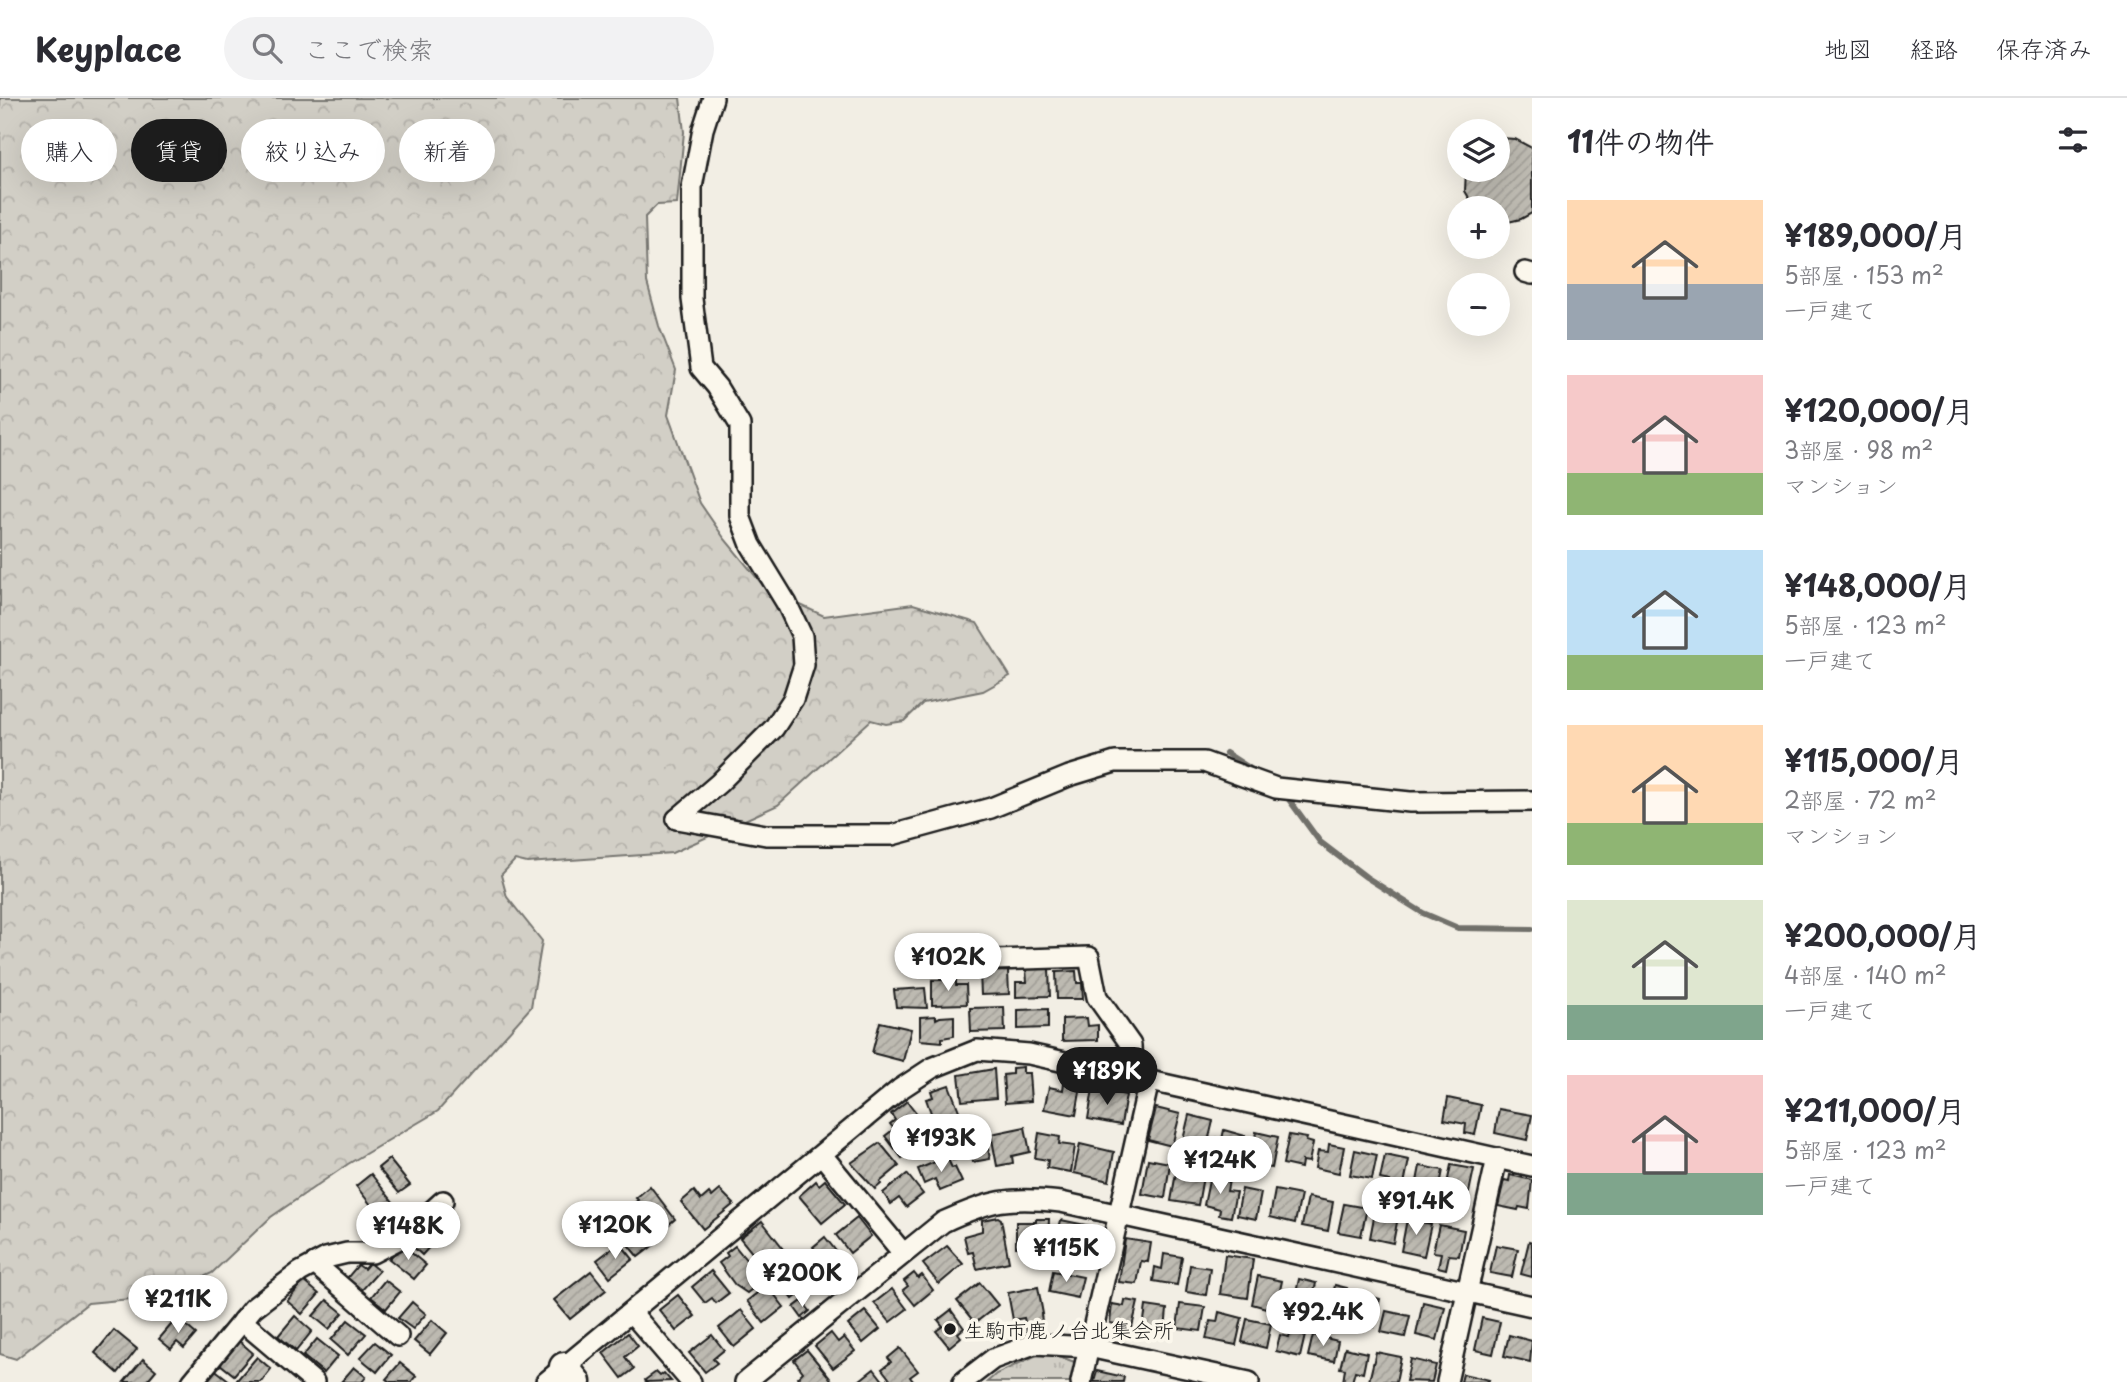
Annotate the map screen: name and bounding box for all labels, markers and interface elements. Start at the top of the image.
search box [224,17,714,80]
text: Keyplace [35,23,182,73]
icon: search [248,29,286,67]
text: ここで検索 [304,29,434,68]
text: 地図 [1824,30,1872,66]
text: 経路 [1910,30,1958,66]
text: 保存済み [1996,30,2092,66]
text: 11件の物件 [1567,118,1714,163]
chip: 購入 [21,119,117,182]
chip: 賃貸 [131,119,227,182]
chip: 絞り込み [241,119,385,182]
chip: 新着 [399,119,495,182]
map controls [1447,119,1510,336]
button: layers [1447,119,1510,182]
icon: filters [2054,121,2092,159]
button: + [1447,196,1510,259]
text: ¥189,000/月 [1784,212,1967,257]
icon: home [1623,228,1707,312]
text: 5部屋 · 153 m² [1784,257,1944,292]
button: − [1447,273,1510,336]
text: 一戸建て [1784,292,1876,327]
text: ¥120,000/月 [1784,387,1974,432]
icon: home [1623,403,1707,487]
text: 3部屋 · 98 m² [1784,432,1933,467]
text: マンション [1784,467,1898,502]
text: ¥148,000/月 [1784,562,1971,607]
icon: home [1623,578,1707,662]
text: 5部屋 · 123 m² [1784,607,1947,642]
text: 一戸建て [1784,642,1876,677]
text: ¥115,000/月 [1784,737,1964,782]
icon: home [1623,753,1707,837]
text: 2部屋 · 72 m² [1784,782,1937,817]
text: マンション [1784,817,1898,852]
text: ¥200,000/月 [1784,912,1982,957]
icon: home [1623,928,1707,1012]
pin: ¥102K [899,934,997,993]
text: ¥102K [910,938,986,973]
text: 4部屋 · 140 m² [1784,957,1947,992]
text: 一戸建て [1784,992,1876,1027]
pin: ¥189K [1058,1048,1156,1107]
text: ¥189K [1072,1052,1142,1087]
text: ¥211,000/月 [1784,1087,1966,1132]
icon: home [1623,1103,1707,1187]
pin: ¥193K [892,1114,990,1174]
text: ¥193K [906,1119,976,1154]
text: 5部屋 · 123 m² [1784,1132,1947,1167]
pin: ¥124K [1171,1136,1269,1196]
text: ¥124K [1183,1141,1257,1176]
text: 一戸建て [1784,1167,1876,1202]
pin: ¥91.4K [1359,1178,1473,1237]
text: ¥91.4K [1378,1182,1454,1217]
pin: ¥148K [359,1202,457,1262]
pin: ¥120K [566,1202,664,1261]
text: ¥120K [578,1206,652,1241]
text: ¥148K [372,1207,444,1242]
pin: ¥115K [1017,1224,1115,1284]
text: ¥115K [1033,1229,1099,1264]
pin: ¥200K [753,1250,851,1309]
text: ¥200K [762,1254,842,1289]
pin: ¥211K [129,1276,227,1335]
text: ¥211K [144,1280,212,1315]
pin: ¥92.4K [1266,1288,1380,1348]
text: ¥92.4K [1282,1293,1364,1328]
place label: 生駒市鹿ノ台北集会所 [964,1313,1174,1345]
marker: 生駒市鹿ノ台北集会所 [942,1321,958,1337]

